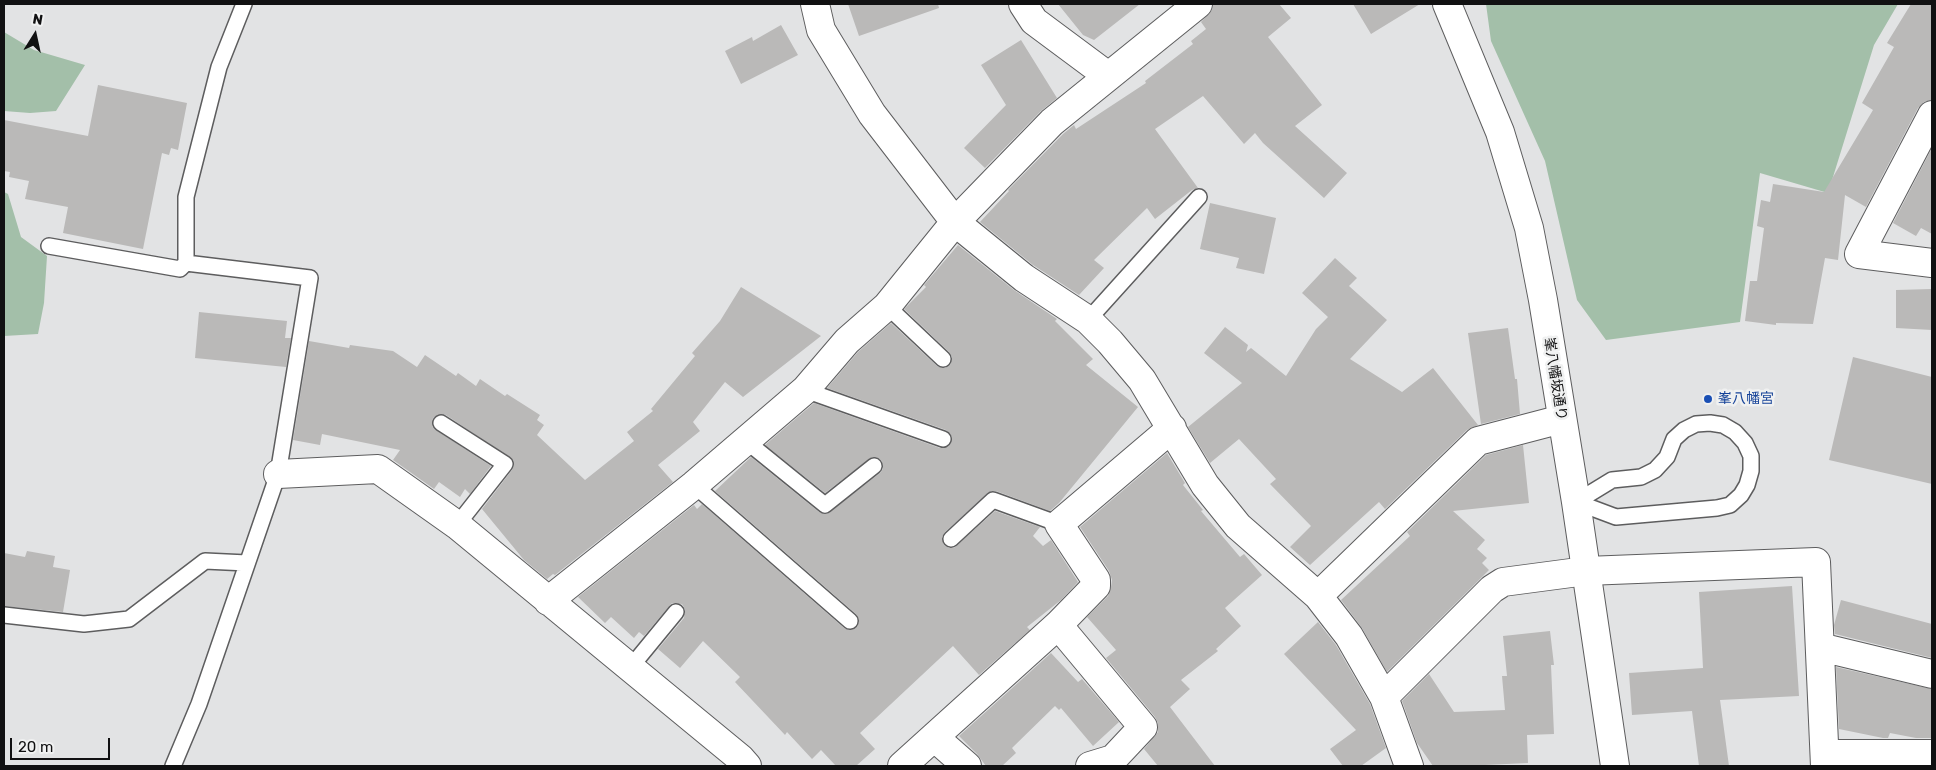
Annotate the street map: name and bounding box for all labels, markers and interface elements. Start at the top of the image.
north arrow [10,10,60,60]
text: N [31,10,44,29]
street label: 峯八幡坂通り [1540,336,1570,422]
place label: 峯八幡宮 [1718,391,1774,407]
marker: 峯八幡宮 [1702,393,1714,405]
scale bar [12,728,112,760]
text: 20 m [18,738,53,756]

